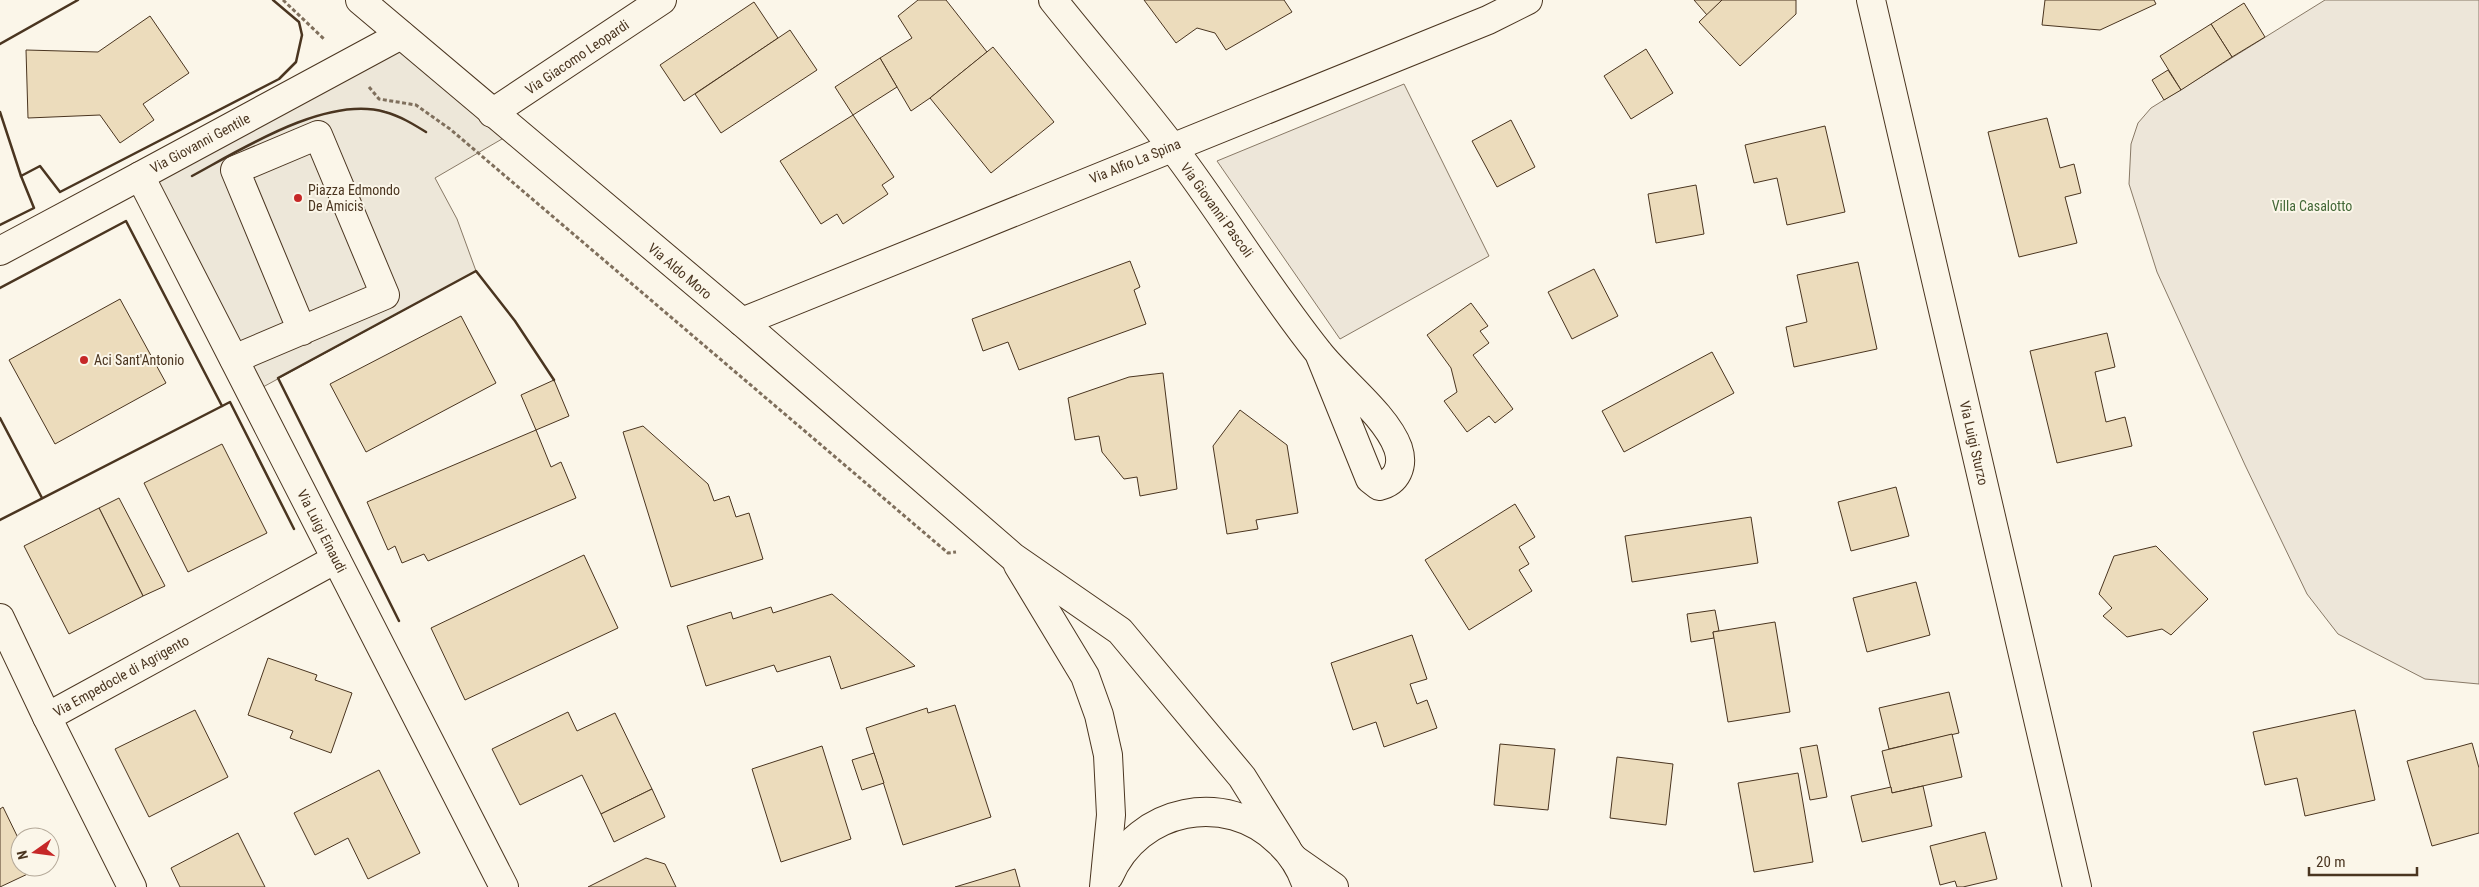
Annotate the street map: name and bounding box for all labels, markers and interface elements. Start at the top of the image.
street label: Via Giacomo Leopardi [522,16,632,98]
street label: Via Giovanni Gentile [147,110,253,176]
street label: Via Alfio La Spina [1087,135,1183,187]
street label: Via Giovanni Pascoli [1177,160,1257,260]
place label: Piazza Edmondo De Amicis [308,182,400,214]
marker: Piazza Edmondo De Amicis [292,192,304,204]
park label: Villa Casalotto [2272,198,2352,214]
street label: Via Aldo Moro [645,240,715,302]
place label: Aci Sant'Antonio [94,352,184,368]
marker: Aci Sant'Antonio [78,354,90,366]
street label: Via Luigi Sturzo [1957,399,1991,487]
street label: Via Luigi Einaudi [294,487,350,575]
street label: Via Empedocle di Agrigento [50,632,192,720]
north arrow [10,827,60,877]
scale bar [2309,844,2416,876]
text: N [14,849,31,861]
text: 20 m [2316,853,2346,871]

